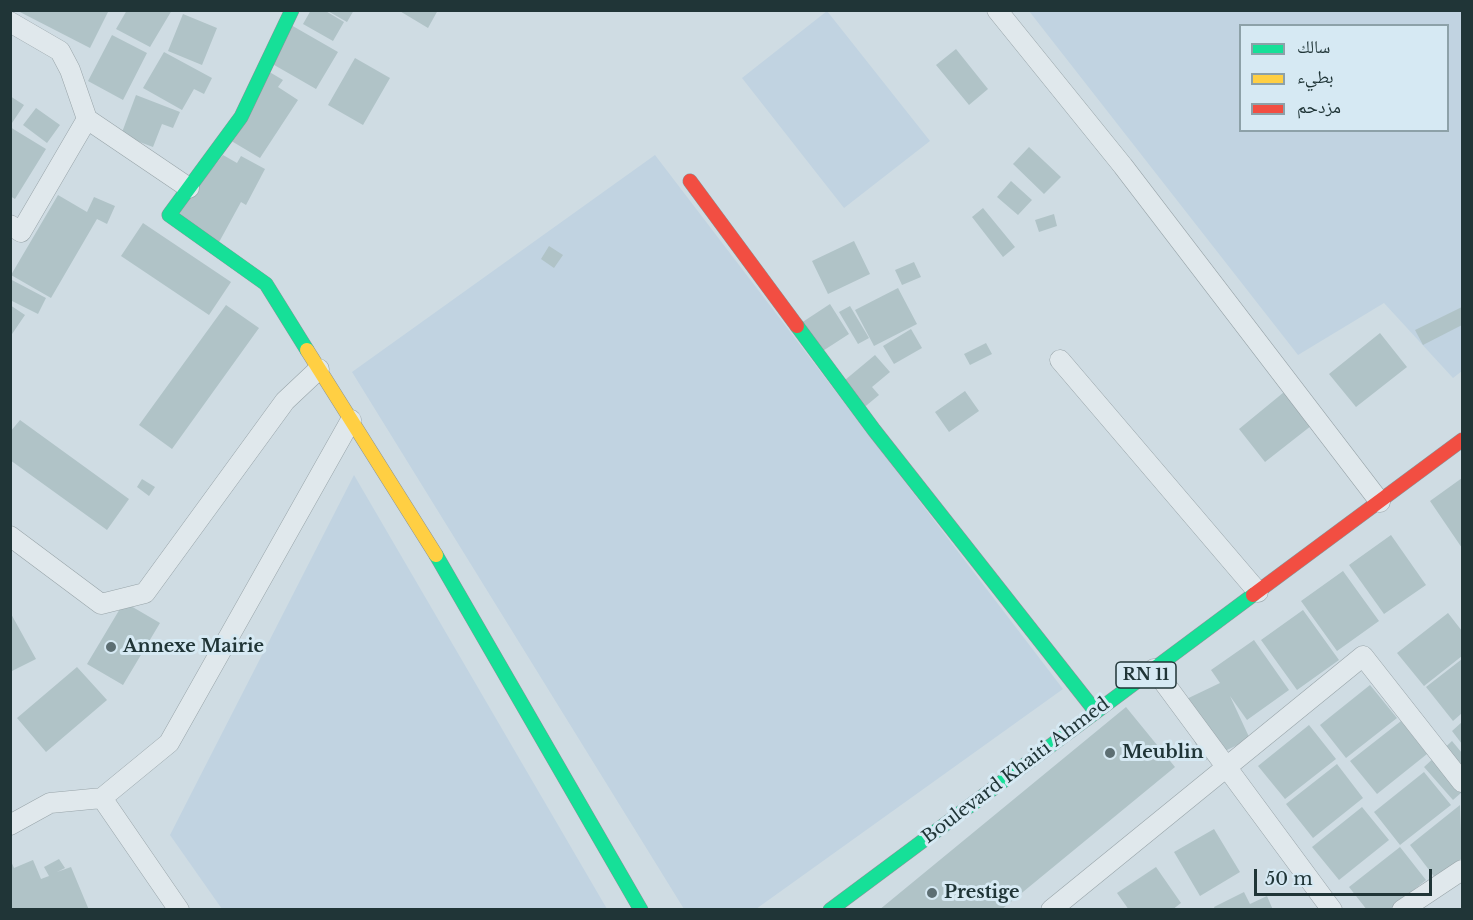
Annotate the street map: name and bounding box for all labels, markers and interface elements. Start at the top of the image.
legend [1239,24,1449,132]
text: سالك [1297,36,1330,58]
text: بطيء [1297,66,1334,88]
text: مزدحم [1297,96,1341,118]
place label: Annexe Mairie [123,636,264,658]
marker: Annexe Mairie [104,640,118,654]
road number: RN 11 [1116,662,1176,688]
street label: Boulevard Khaiti Ahmed [918,694,1114,848]
place label: Meublin [1122,742,1204,764]
marker: Meublin [1103,746,1117,760]
scale bar [1257,857,1436,895]
text: 50 m [1265,868,1313,890]
place label: Prestige [944,882,1019,904]
marker: Prestige [925,886,939,900]

